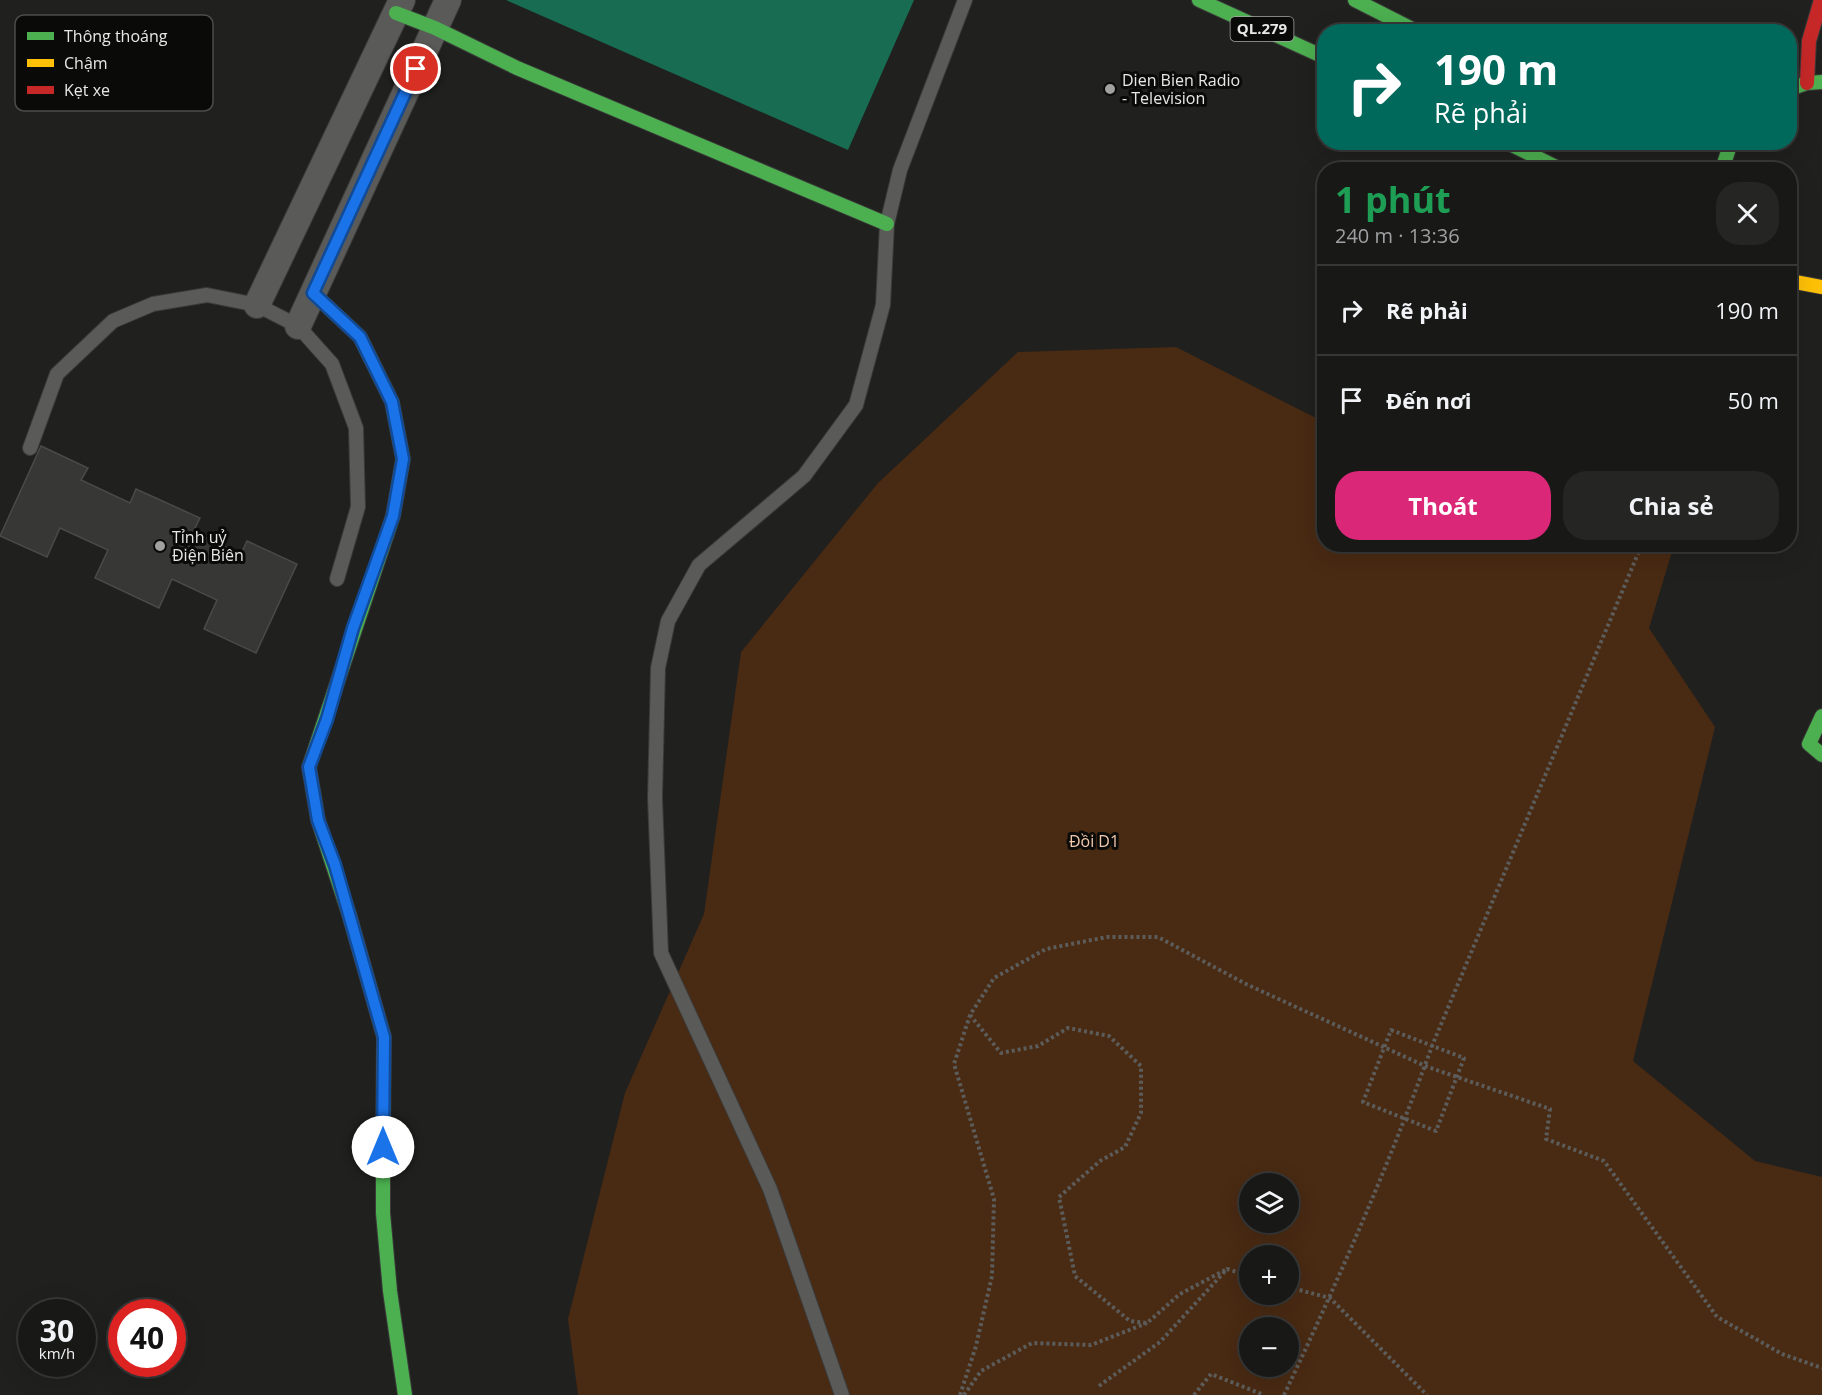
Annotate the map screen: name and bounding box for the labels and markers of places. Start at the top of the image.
pin [390,43,441,94]
place label: Dien Bien Radio - Television [1122,69,1240,109]
marker: Dien Bien Radio - Television [1103,82,1117,96]
place label: Tỉnh uỷ Điện Biên [172,526,244,566]
marker: Tỉnh uỷ Điện Biên [153,539,167,553]

